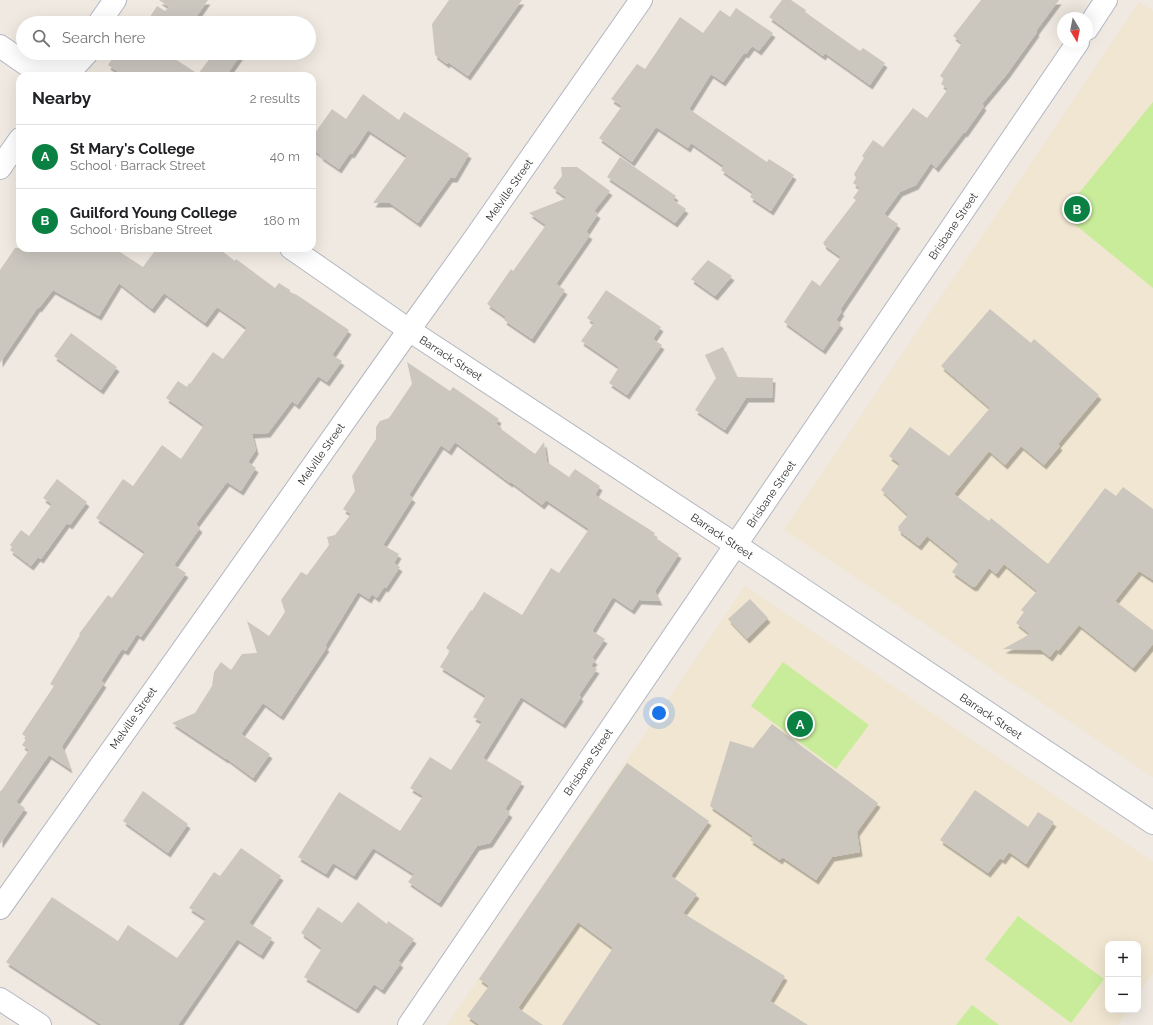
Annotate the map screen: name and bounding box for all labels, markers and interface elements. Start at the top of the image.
north arrow [1057,12,1093,48]
search box [16,16,316,60]
icon: search [30,27,52,49]
text: Search here [62,29,145,47]
text: Nearby [32,88,91,108]
text: 2 results [250,91,300,106]
text: St Mary's College [70,140,195,158]
text: A [41,149,49,164]
text: 40 m [270,149,300,164]
street label: Melville Street [483,156,536,224]
text: School · Barrack Street [70,158,206,173]
street label: Brisbane Street [926,190,981,262]
pin: B [1064,194,1090,224]
text: Guilford Young College [70,204,237,222]
text: B [41,213,49,228]
text: 180 m [264,213,300,228]
text: School · Brisbane Street [70,222,212,237]
street label: Barrack Street [417,333,485,384]
street label: Melville Street [295,420,348,488]
street label: Brisbane Street [744,458,799,530]
street label: Barrack Street [688,511,756,562]
street label: Melville Street [107,684,160,752]
street label: Barrack Street [957,691,1025,742]
your location [649,703,669,723]
pin: A [787,709,813,739]
street label: Brisbane Street [561,726,616,798]
map controls [1105,941,1141,1013]
button: + [1105,941,1141,977]
button: − [1105,977,1141,1013]

